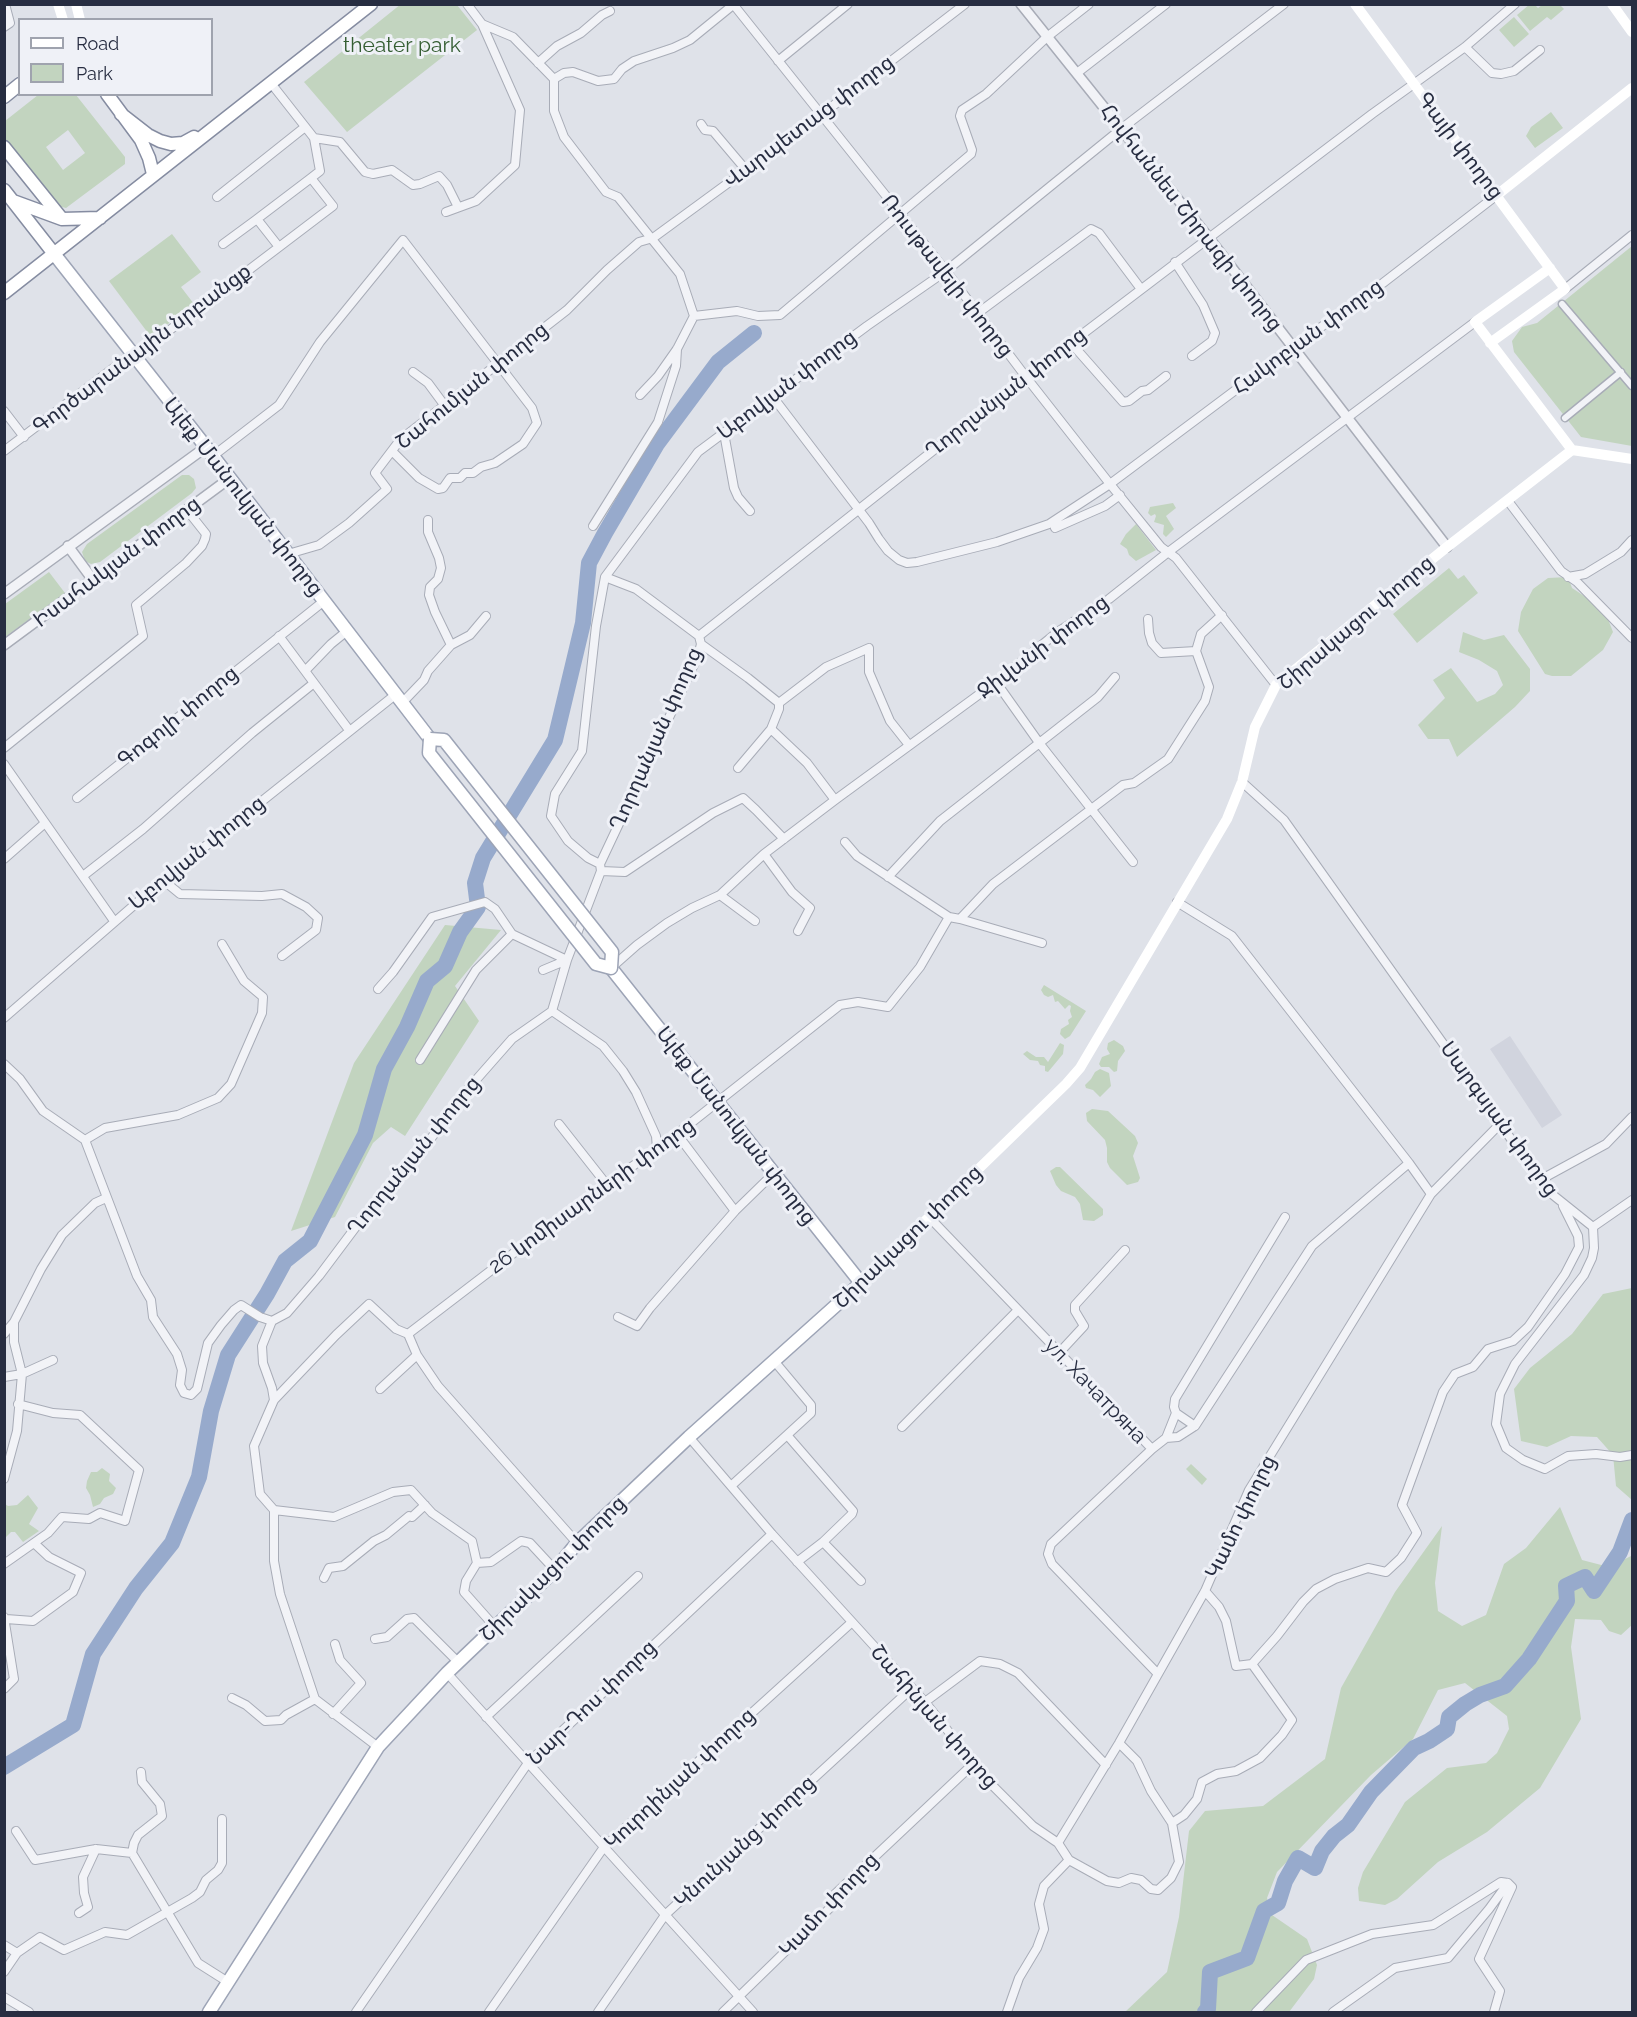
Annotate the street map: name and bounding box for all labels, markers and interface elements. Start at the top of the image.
legend [18,18,213,96]
text: Road [76,33,119,54]
park label: theater park [343,33,461,59]
street label: Վարպետաց փողոց [719,50,899,194]
text: Park [76,63,113,84]
street label: Գայի փողոց [1411,87,1509,205]
street label: Հովհաննես Շիրազի փողոց [1094,99,1288,337]
street label: Ռուսթավելի փողոց [875,189,1019,363]
street label: Գործարանային նրբանցք [28,259,256,439]
street label: Հակոբյան փողոց [1228,274,1388,400]
street label: Շահումյան փողոց [391,317,553,455]
street label: Ղորղանյան փողոց [920,322,1092,464]
street label: Աբովյան փողոց [712,324,862,446]
street label: Ալեք Մանուկյան փողոց [158,393,328,601]
street label: Իսահակյան փողոց [29,491,205,633]
street label: Շիրակացու փողոց [1273,550,1439,696]
street label: Ջիվանի փողոց [972,590,1114,704]
street label: Ղորղանյան փողոց [604,644,708,834]
street label: Գոգոլի փողոց [113,661,243,773]
street label: Աբովյան փողոց [124,790,270,916]
street label: Ալեք Մանուկյան փողոց [651,1022,821,1230]
street label: Սարգսյան փողոց [1434,1037,1564,1201]
street label: Ղորղանյան փողոց [342,1071,486,1241]
street label: 26 կոմիսարների փողոց [484,1113,700,1279]
street label: Շիրակացու փողոց [829,1160,987,1314]
street label: ул. Хачатряна [1038,1333,1152,1449]
street label: Կամո փողոց [1200,1451,1282,1583]
street label: Շիրակացու փողոց [475,1491,631,1647]
street label: Նար-Դոս փողոց [522,1635,662,1771]
street label: Շահինյան փողոց [865,1640,1003,1794]
street label: Կուրղինյան փողոց [599,1703,761,1855]
street label: Կնունյանց փողոց [669,1770,821,1914]
street label: Կամո փողոց [774,1847,884,1963]

